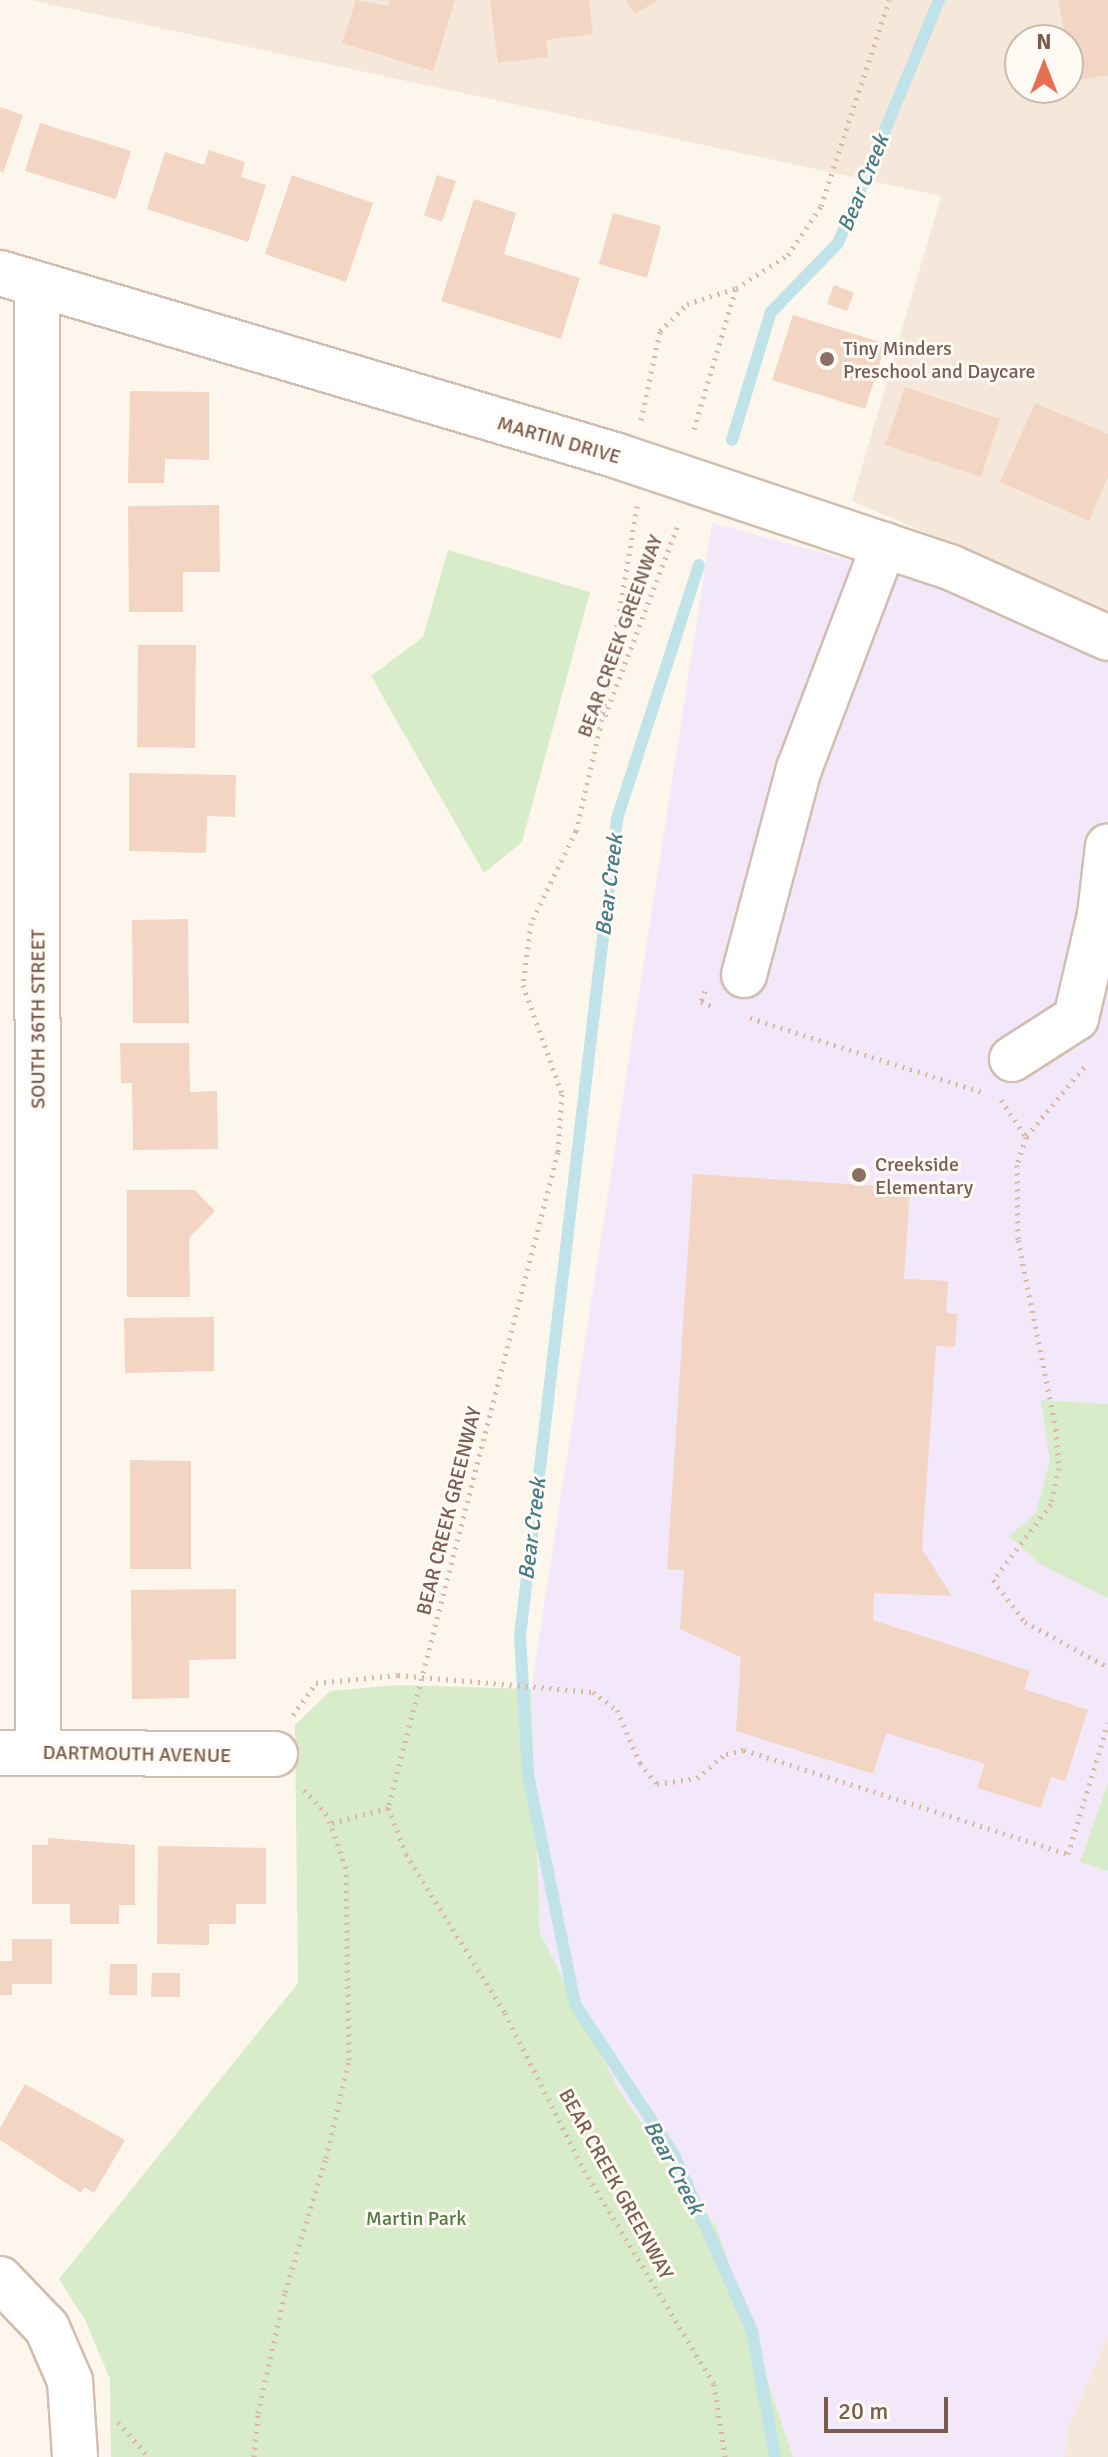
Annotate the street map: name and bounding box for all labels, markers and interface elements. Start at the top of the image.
north arrow [1004,24,1084,104]
text: N [1036,28,1052,55]
water label: Bear Creek [832,131,894,235]
place label: Tiny Minders Preschool and Daycare [843,336,1036,383]
marker: Tiny Minders Preschool and Daycare [818,350,836,368]
street label: MARTIN DRIVE [494,411,624,469]
street label: BEAR CREEK GREENWAY [572,531,668,741]
water label: Bear Creek [590,833,628,937]
street label: SOUTH 36TH STREET [26,929,50,1109]
place label: Creekside Elementary [875,1152,973,1199]
marker: Creekside Elementary [850,1166,868,1184]
street label: BEAR CREEK GREENWAY [411,1404,487,1618]
water label: Bear Creek [513,1477,551,1581]
street label: DARTMOUTH AVENUE [42,1740,232,1768]
street label: BEAR CREEK GREENWAY [554,2085,678,2283]
water label: Bear Creek [638,2116,710,2218]
park label: Martin Park [366,2206,466,2230]
scale bar [828,2381,952,2431]
text: 20 m [838,2396,888,2426]

